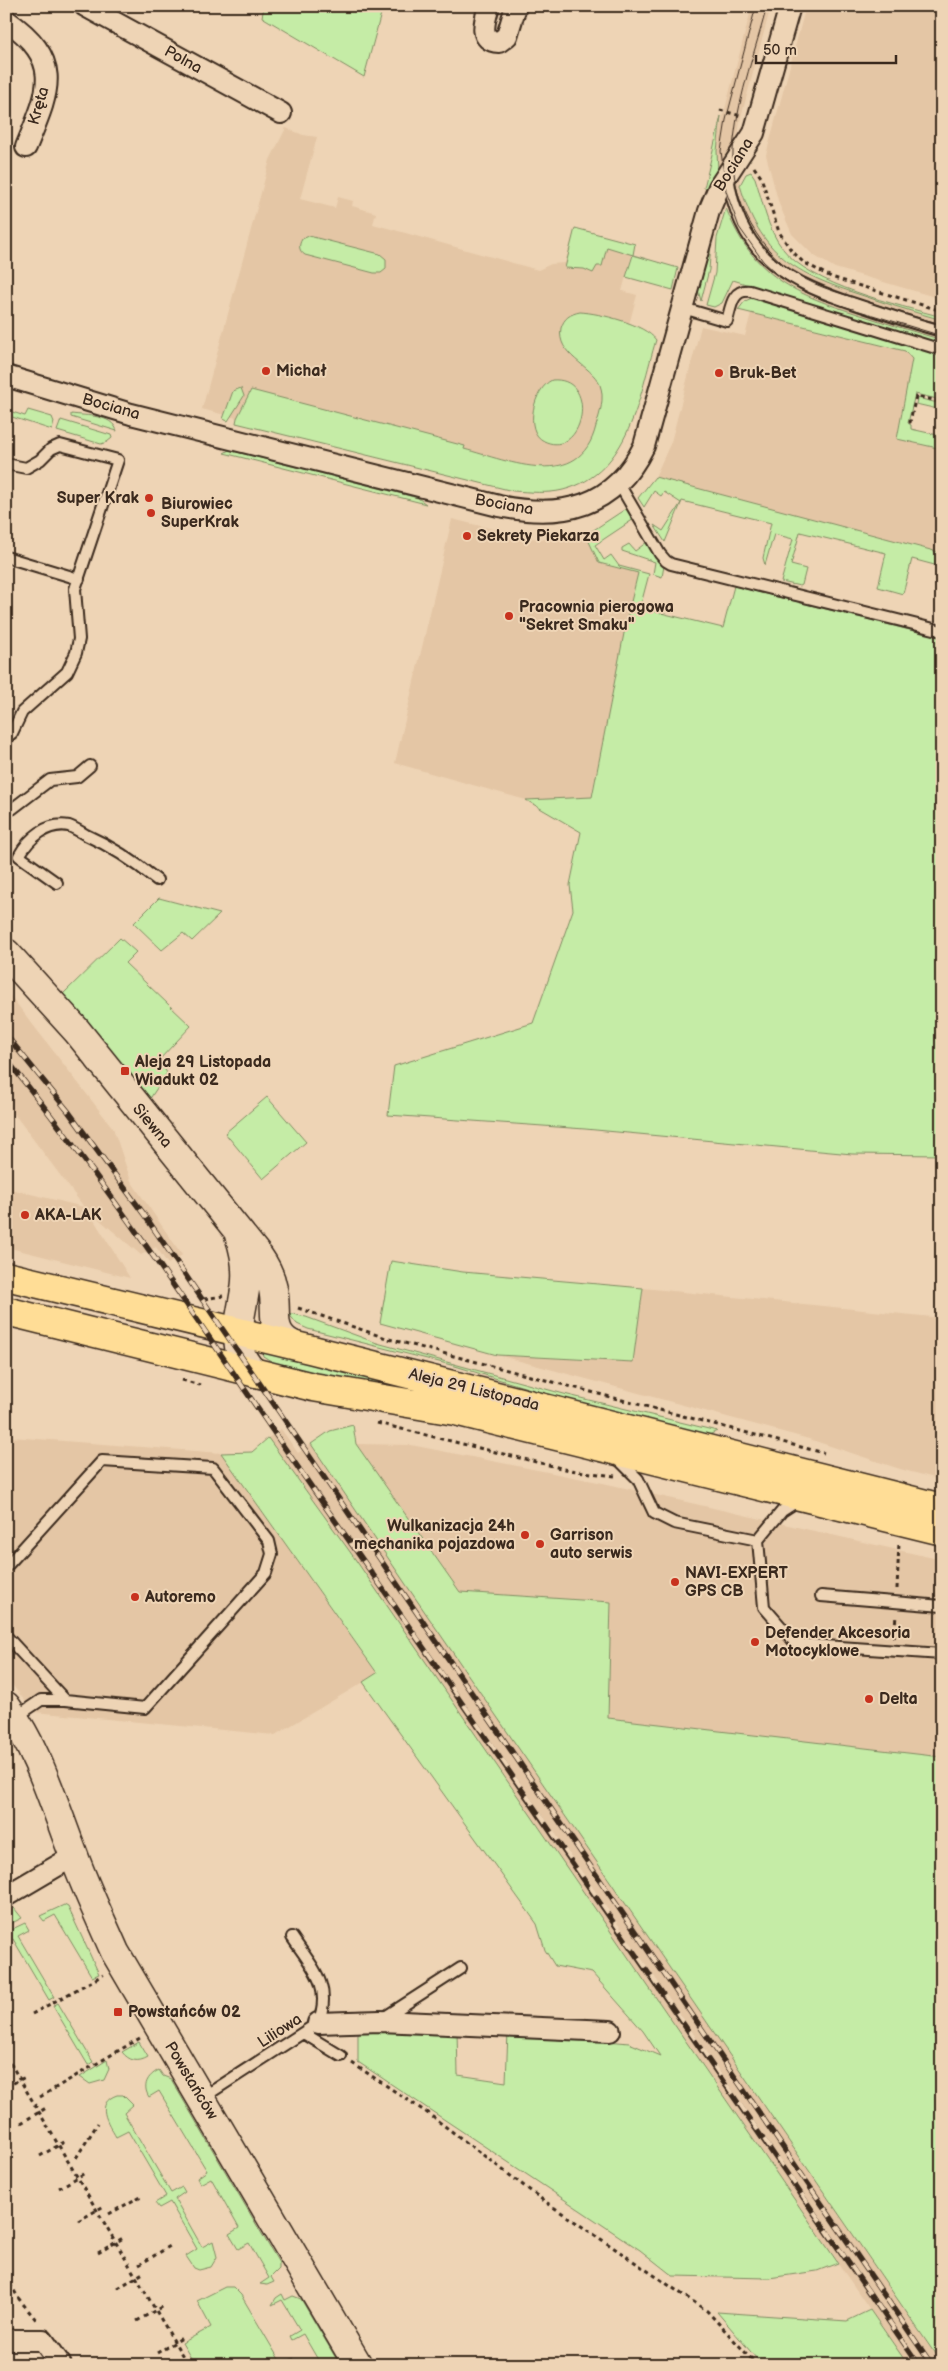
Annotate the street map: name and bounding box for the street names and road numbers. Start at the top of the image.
street label: Polna [161,42,205,78]
street label: Kręta [25,85,53,127]
street label: Bociana [710,135,758,195]
street label: Bociana [80,390,142,424]
street label: Bociana [473,490,535,520]
street label: Siewna [128,1100,176,1152]
street label: Aleja 29 Listopada [407,1365,541,1415]
street label: Liliowa [254,2010,306,2052]
street label: Powstańców [160,2039,222,2124]

